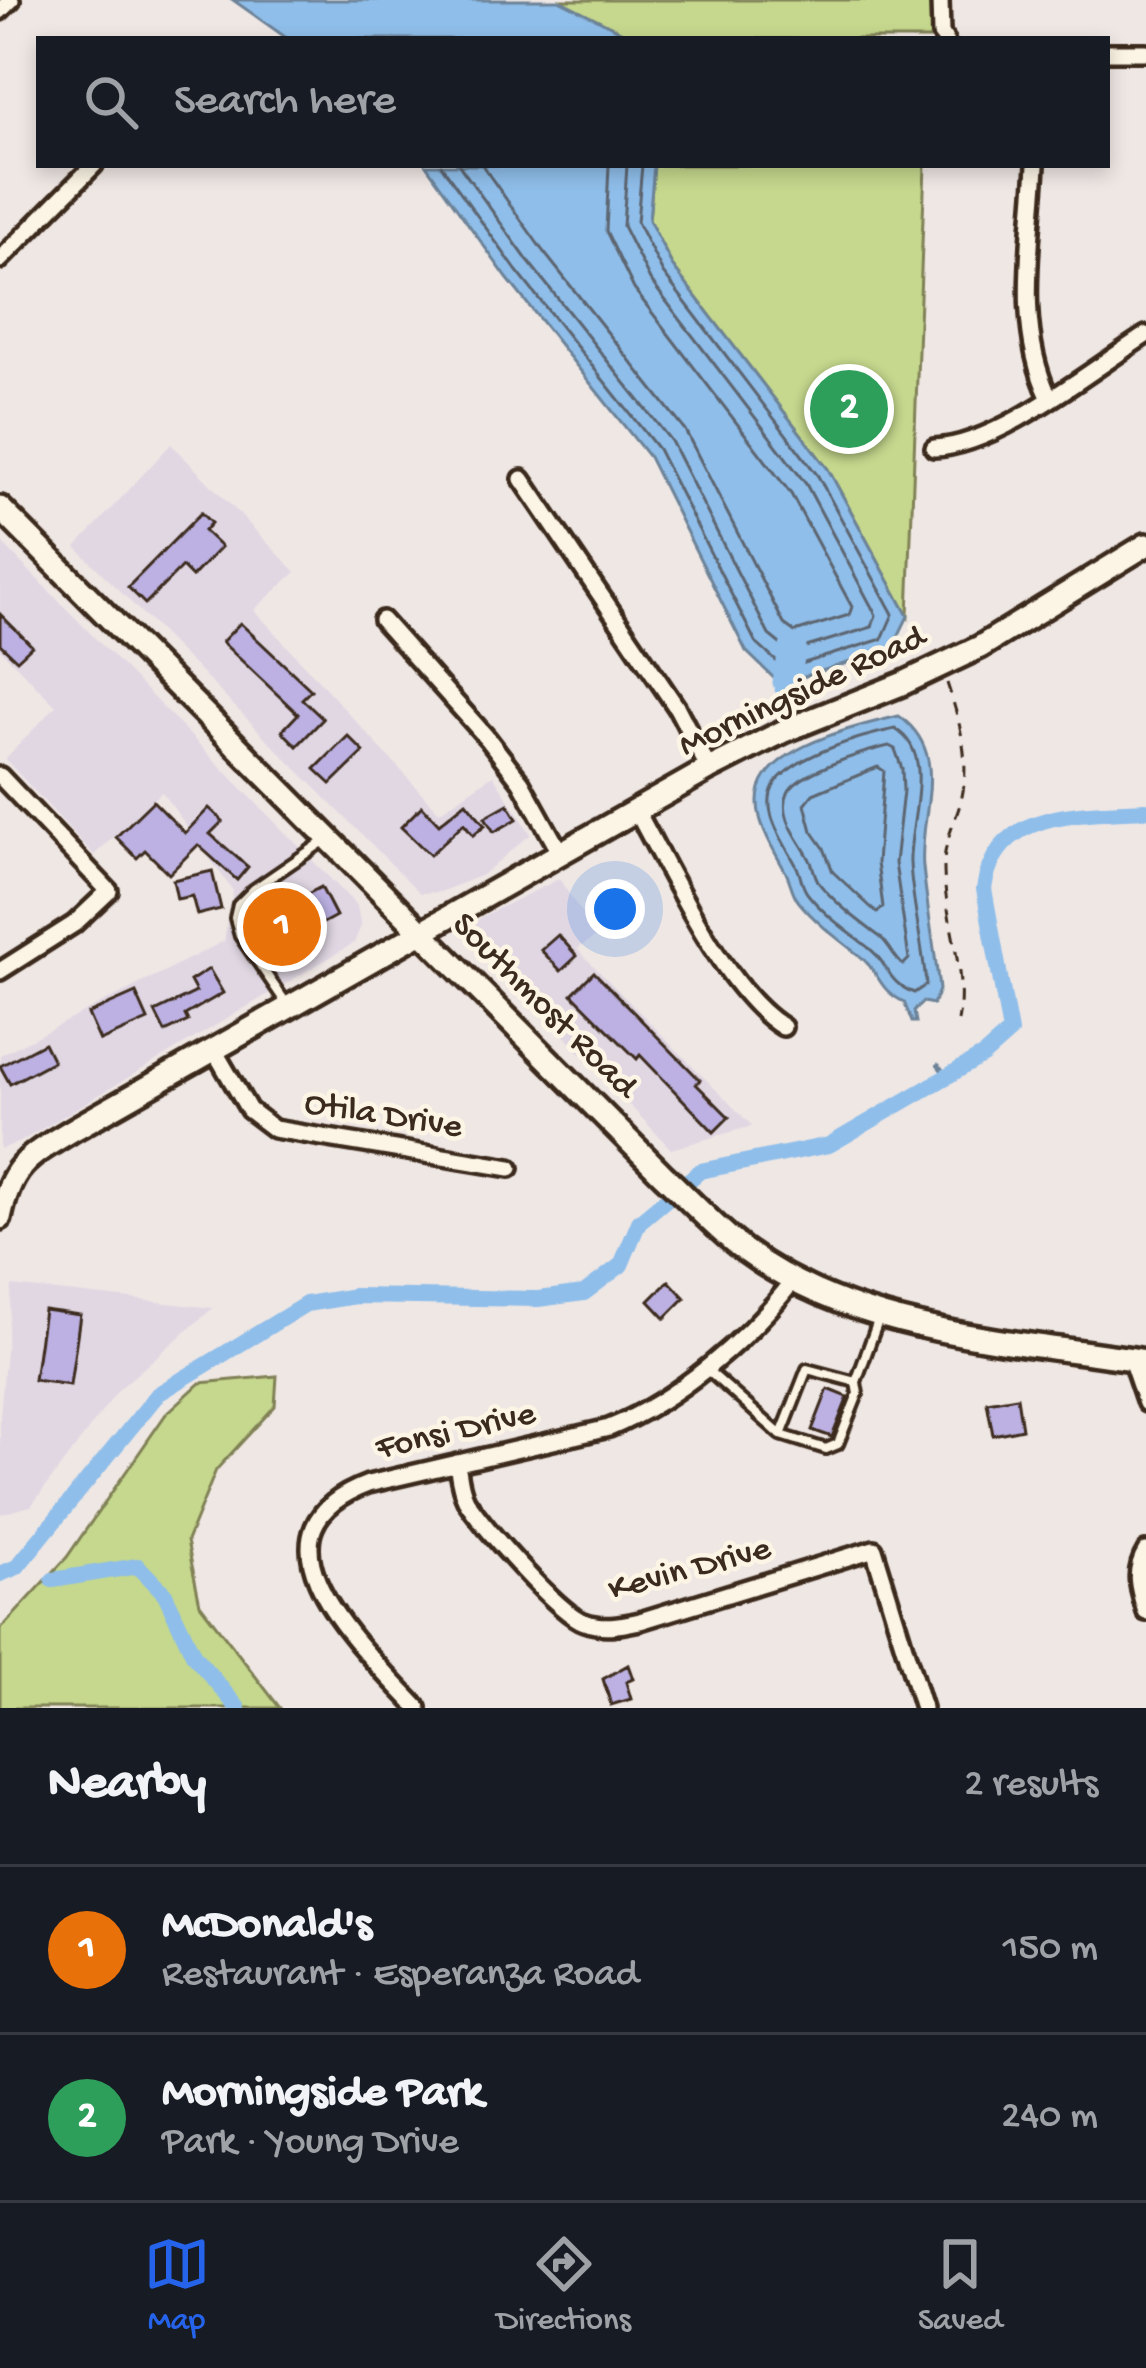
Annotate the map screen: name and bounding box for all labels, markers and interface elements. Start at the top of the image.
search box [36,36,1110,168]
icon: search [78,69,144,135]
text: Search here [174,76,396,129]
pin: 2 [810,364,888,454]
street label: Morningside Road [673,616,936,769]
your location [585,879,645,939]
pin: 1 [243,882,321,972]
street label: Southmost Road [441,905,647,1111]
street label: Otila Drive [301,1083,465,1151]
street label: Fonsi Drive [371,1394,540,1472]
street label: Kevin Drive [604,1529,776,1613]
text: Nearby [48,1756,206,1816]
text: 2 results [964,1763,1098,1809]
text: McDonald's [162,1900,372,1953]
text: 1 [79,1927,95,1973]
text: 150 m [1003,1927,1098,1973]
text: Restaurant · Esperanza Road [162,1953,639,1999]
text: Morningside Park [162,2068,483,2121]
text: 2 [77,2095,97,2141]
text: 240 m [1001,2095,1098,2141]
text: Park · Young Drive [162,2121,459,2167]
tab: Map [144,2231,210,2341]
tab: Directions [497,2231,631,2341]
tab: Saved [918,2231,1002,2341]

